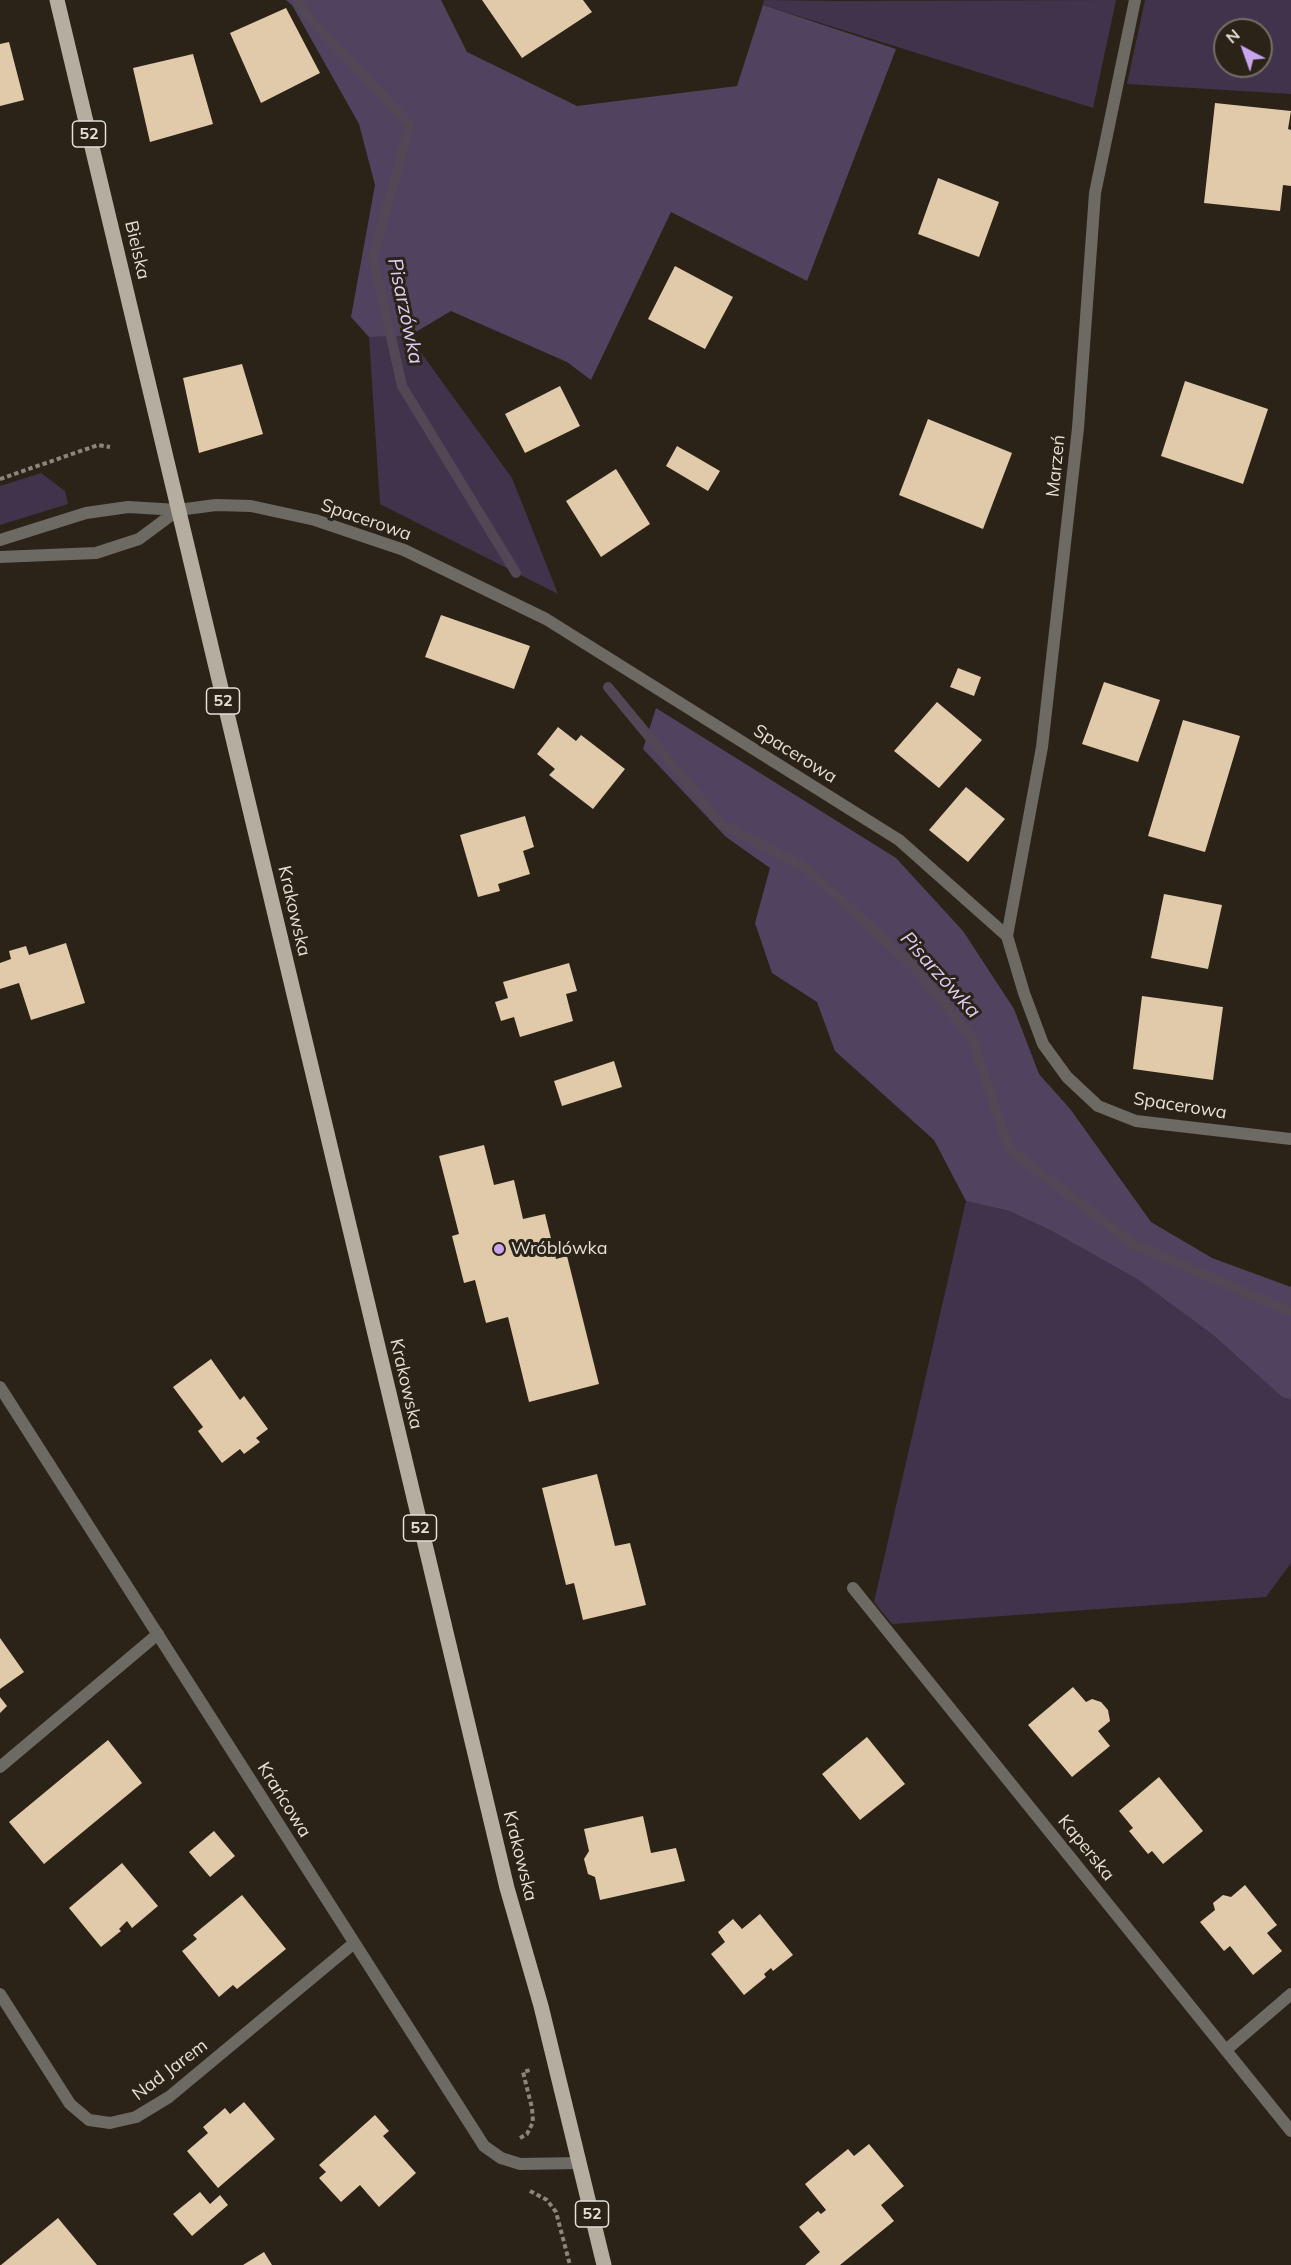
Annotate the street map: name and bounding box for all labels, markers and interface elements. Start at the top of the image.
north arrow [1213,18,1273,78]
text: N [1221,24,1244,47]
road number: 52 [72,121,106,147]
street label: Bielska [120,219,154,281]
water label: Pisarzówka [382,256,428,366]
street label: Marzeń [1042,434,1070,498]
street label: Spacerowa [318,494,414,546]
road number: 52 [206,688,240,714]
street label: Spacerowa [749,720,841,788]
street label: Krakowska [273,864,315,958]
water label: Pisarzówka [895,927,985,1023]
street label: Spacerowa [1132,1088,1228,1124]
place label: Wróblówka [511,1238,608,1260]
marker: Wróblówka [492,1242,506,1256]
street label: Krakowska [385,1337,427,1431]
road number: 52 [404,1515,436,1541]
street label: Krańcowa [252,1759,316,1841]
street label: Krakowska [498,1809,542,1903]
street label: Kaperska [1053,1811,1119,1885]
street label: Nad Jarem [128,2035,212,2105]
road number: 52 [576,2201,608,2227]

